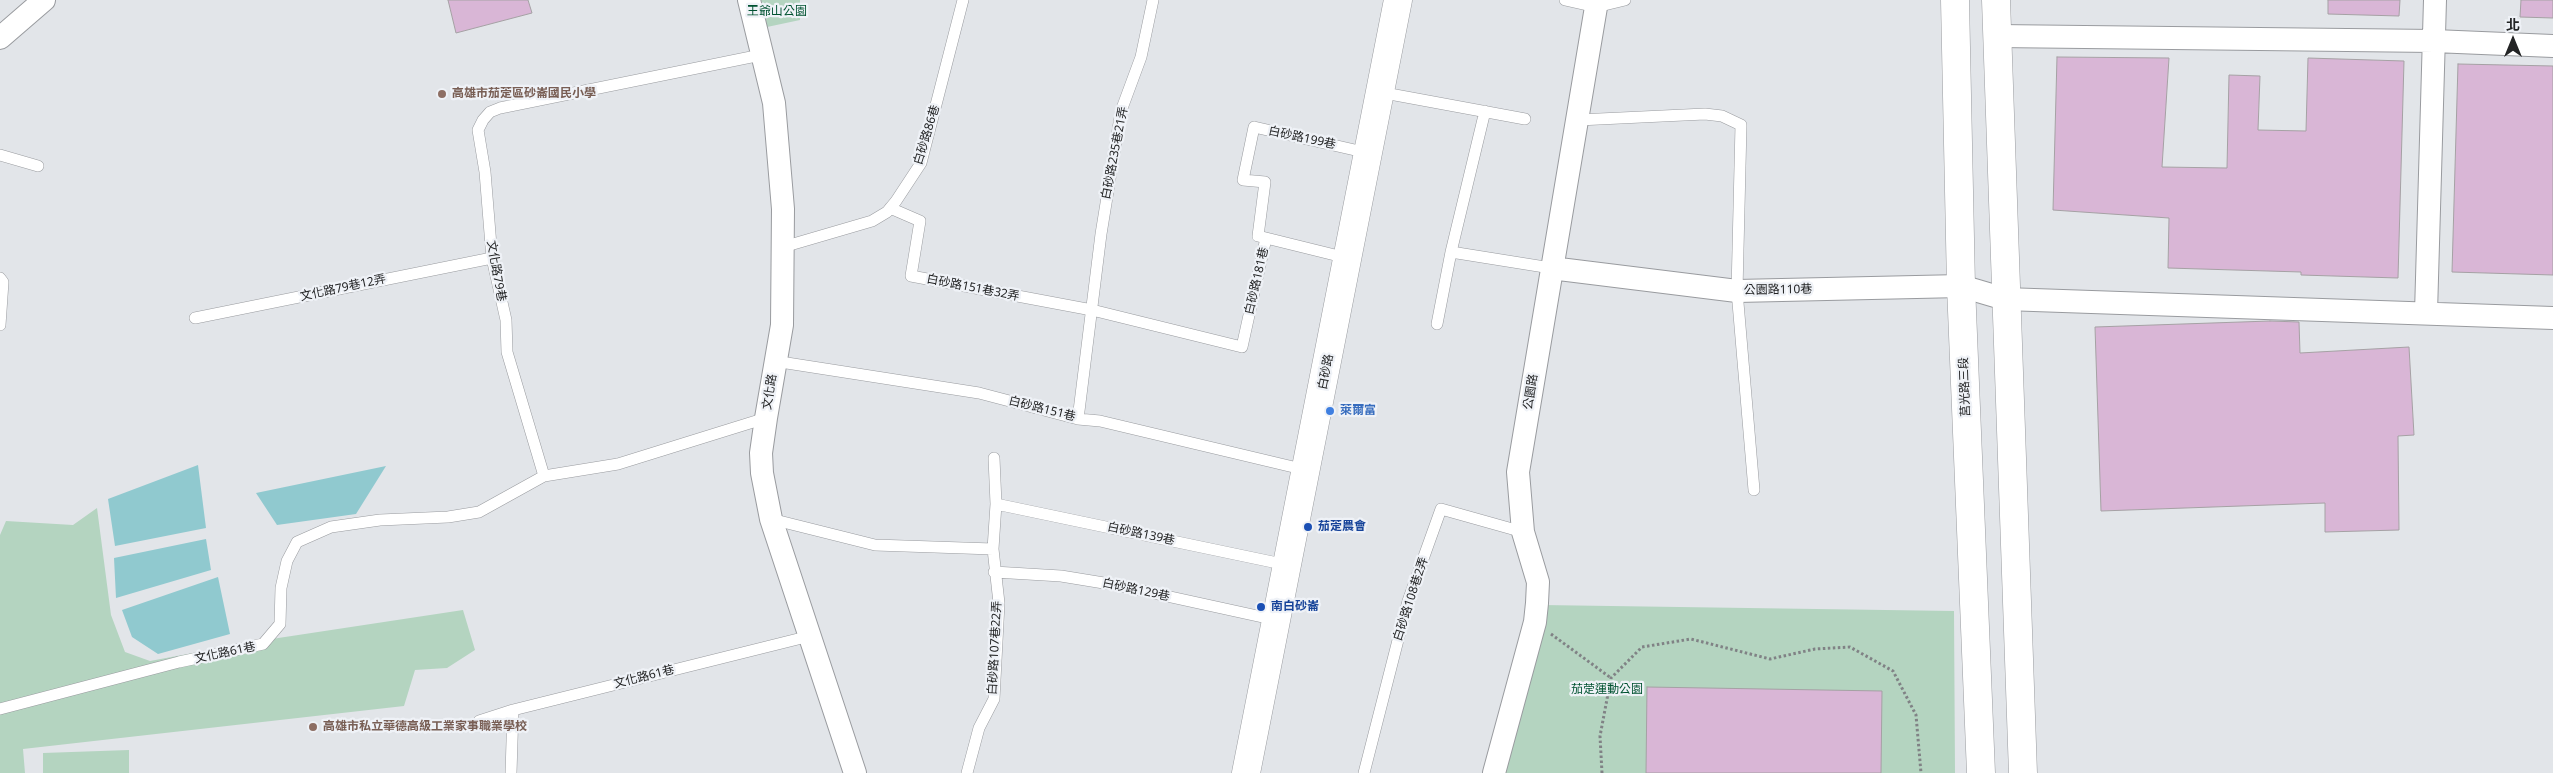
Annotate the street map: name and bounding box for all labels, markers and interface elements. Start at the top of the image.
park label: 王爺山公園 [747,5,807,19]
north arrow [2488,15,2538,65]
text: 北 [2506,15,2520,34]
place label: 高雄市茄萣區砂崙國民小學 [452,87,596,101]
marker: 高雄市茄萣區砂崙國民小學 [436,88,448,100]
street label: 白砂路86巷 [911,103,943,167]
street label: 白砂路235巷21弄 [1099,105,1131,201]
street label: 白砂路199巷 [1267,124,1337,152]
street label: 文化路79巷 [484,239,508,303]
street label: 白砂路181巷 [1242,246,1272,316]
street label: 文化路79巷12弄 [299,272,387,304]
street label: 白砂路151巷32弄 [925,272,1021,304]
street label: 公園路110巷 [1744,282,1812,298]
street label: 白砂路 [1315,353,1337,391]
street label: 莒光路三段 [1957,357,1973,417]
street label: 文化路 [760,373,780,411]
street label: 公園路 [1521,373,1541,411]
street label: 白砂路151巷 [1007,394,1077,424]
place label: 萊爾富 [1340,404,1376,418]
marker: 萊爾富 [1324,405,1336,417]
street label: 白砂路139巷 [1106,520,1176,548]
place label: 茄萣農會 [1318,520,1366,534]
marker: 茄萣農會 [1302,521,1314,533]
street label: 白砂路108巷2弄 [1391,555,1431,643]
street label: 白砂路129巷 [1101,576,1171,604]
place label: 南白砂崙 [1271,600,1319,614]
street label: 白砂路107巷22弄 [985,601,1005,695]
marker: 南白砂崙 [1255,601,1267,613]
street label: 文化路61巷 [193,640,257,666]
street label: 文化路61巷 [612,663,676,691]
park label: 茄萣運動公園 [1571,683,1643,697]
place label: 高雄市私立華德高級工業家事職業學校 [323,720,527,734]
marker: 高雄市私立華德高級工業家事職業學校 [307,721,319,733]

